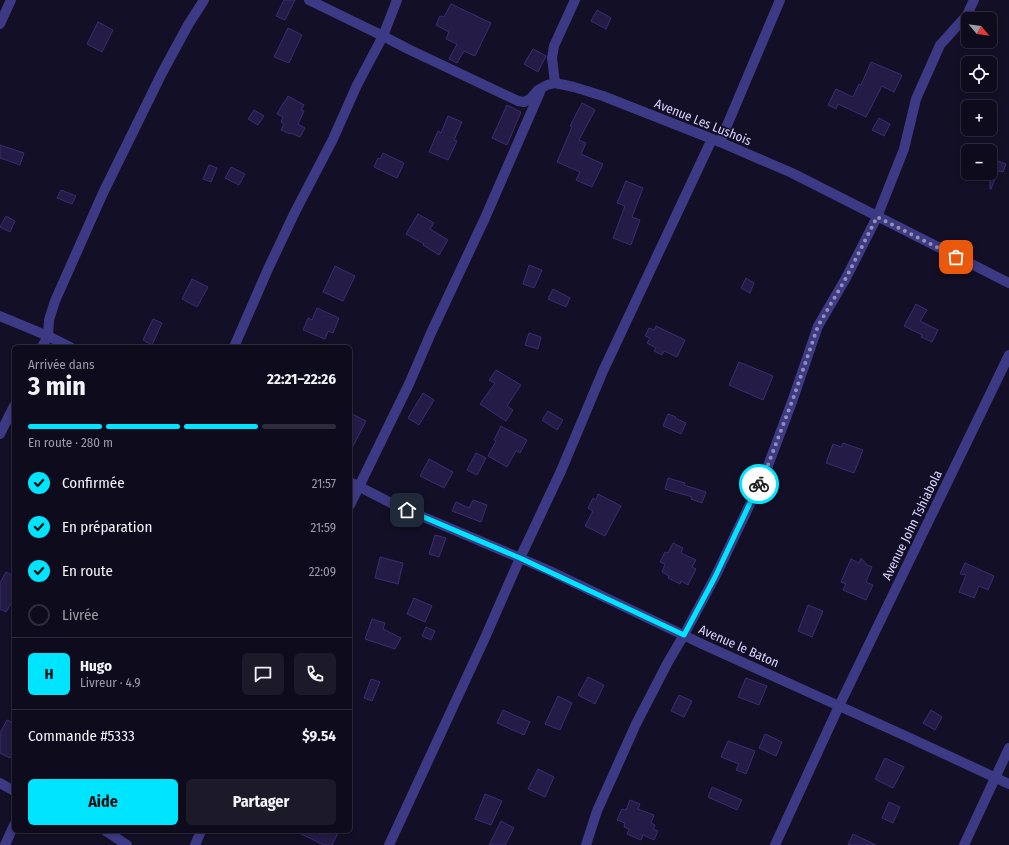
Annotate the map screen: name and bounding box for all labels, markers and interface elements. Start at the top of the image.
north arrow [961,12,997,48]
map controls [961,12,997,180]
button: locate [961,56,997,92]
street label: Avenue Les Lushois [652,96,754,148]
button: + [961,100,997,136]
button: − [961,144,997,180]
pin [939,240,973,274]
icon: bag [945,246,967,268]
text: Arrivée dans [28,357,95,372]
text: 22:21–22:26 [267,370,336,388]
text: 3 min [28,371,86,402]
text: En route · 280 m [28,435,113,450]
courier [739,464,779,504]
street label: Avenue John Tshiabola [879,468,945,582]
icon: check [28,472,50,494]
icon: bike [748,473,770,495]
text: Confirmée [62,474,125,492]
text: 21:57 [312,476,336,491]
pin [390,493,424,527]
icon: home [396,499,418,521]
icon: check [28,516,50,538]
text: En préparation [62,518,152,536]
text: 21:59 [311,520,336,535]
icon: check [28,560,50,582]
text: En route [62,562,113,580]
text: 22:09 [309,564,336,579]
text: Livrée [62,606,99,624]
street label: Avenue le Baton [697,622,781,670]
button: chat [242,653,284,695]
button: phone [294,653,336,695]
text: Hugo [80,657,112,675]
text: H [44,665,54,683]
text: Livreur · 4.9 [80,675,141,690]
text: Commande #5333 [28,727,135,745]
text: $9.54 [302,727,336,745]
button: Aide [28,779,178,825]
button: Partager [186,779,336,825]

